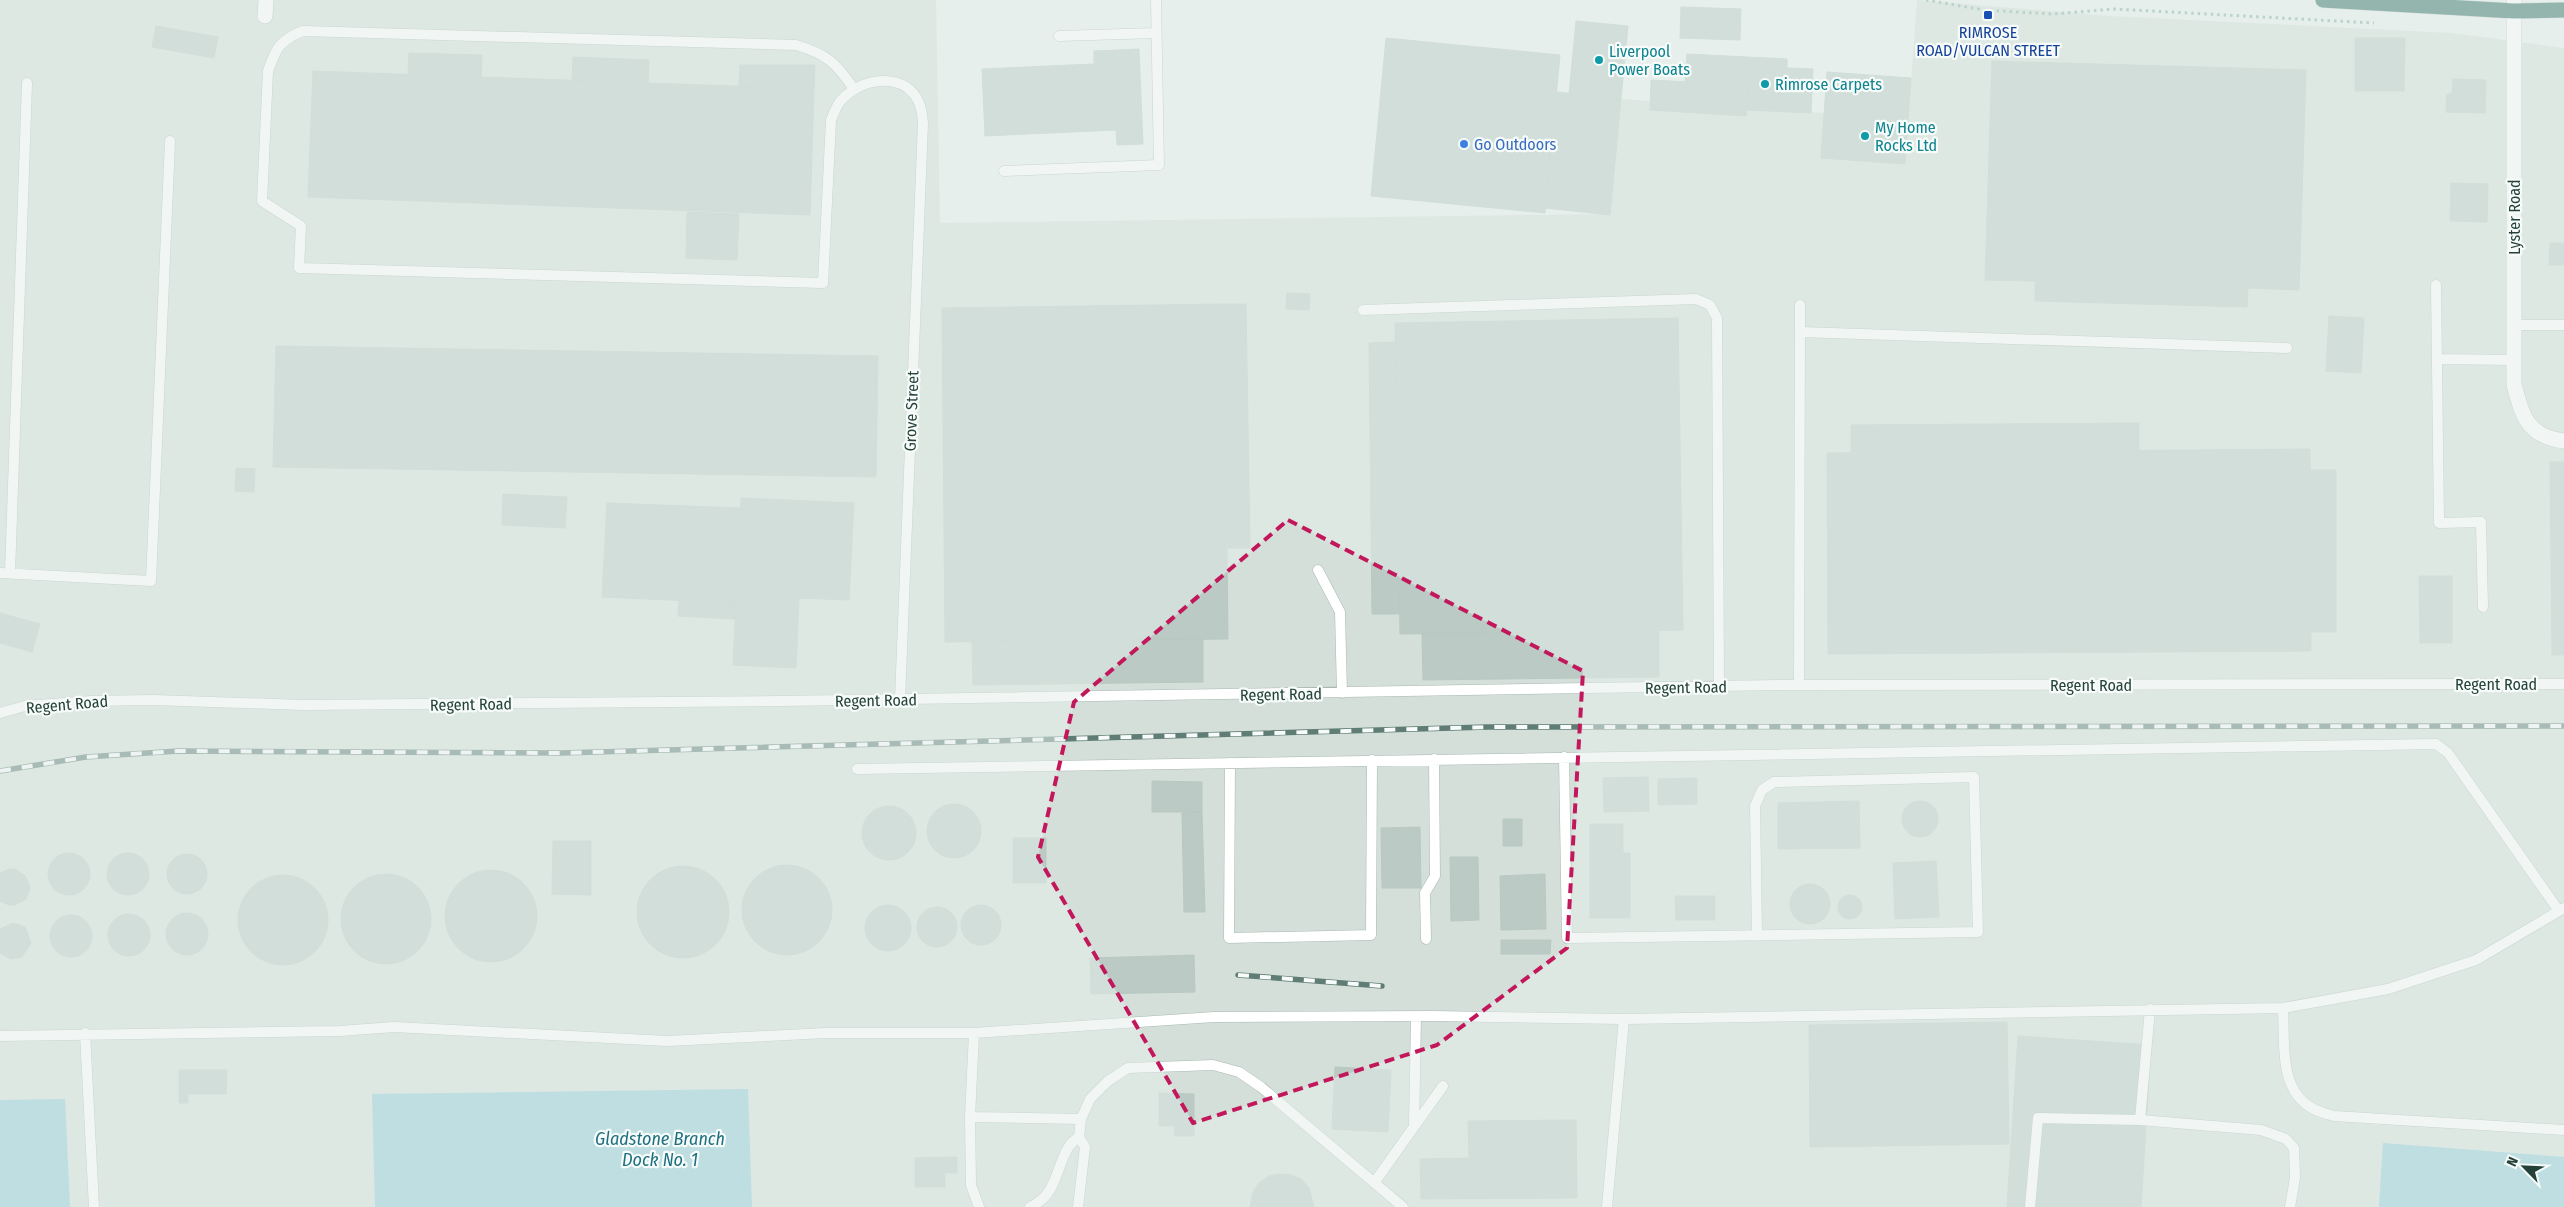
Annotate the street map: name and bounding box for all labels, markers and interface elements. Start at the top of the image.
marker: RIMROSE ROAD/VULCAN STREET [1982,9,1994,21]
place label: RIMROSE ROAD/VULCAN STREET [1916,23,2060,60]
place label: Liverpool Power Boats [1609,42,1690,79]
marker: Liverpool Power Boats [1593,54,1605,66]
place label: Rimrose Carpets [1775,75,1882,94]
marker: Rimrose Carpets [1759,78,1771,90]
place label: My Home Rocks Ltd [1875,118,1937,155]
marker: My Home Rocks Ltd [1859,130,1871,142]
place label: Go Outdoors [1474,135,1557,154]
marker: Go Outdoors [1458,138,1470,150]
street label: Lyster Road [2505,179,2524,255]
street label: Grove Street [901,370,922,452]
street label: Regent Road [2455,675,2537,694]
street label: Regent Road [2050,676,2132,695]
street label: Regent Road [1645,677,1727,698]
street label: Regent Road [1240,684,1322,705]
street label: Regent Road [835,690,917,711]
street label: Regent Road [25,691,109,718]
street label: Regent Road [430,694,512,715]
water label: Gladstone Branch Dock No. 1 [595,1128,725,1171]
north arrow [2499,1142,2549,1192]
text: N [2503,1155,2522,1169]

